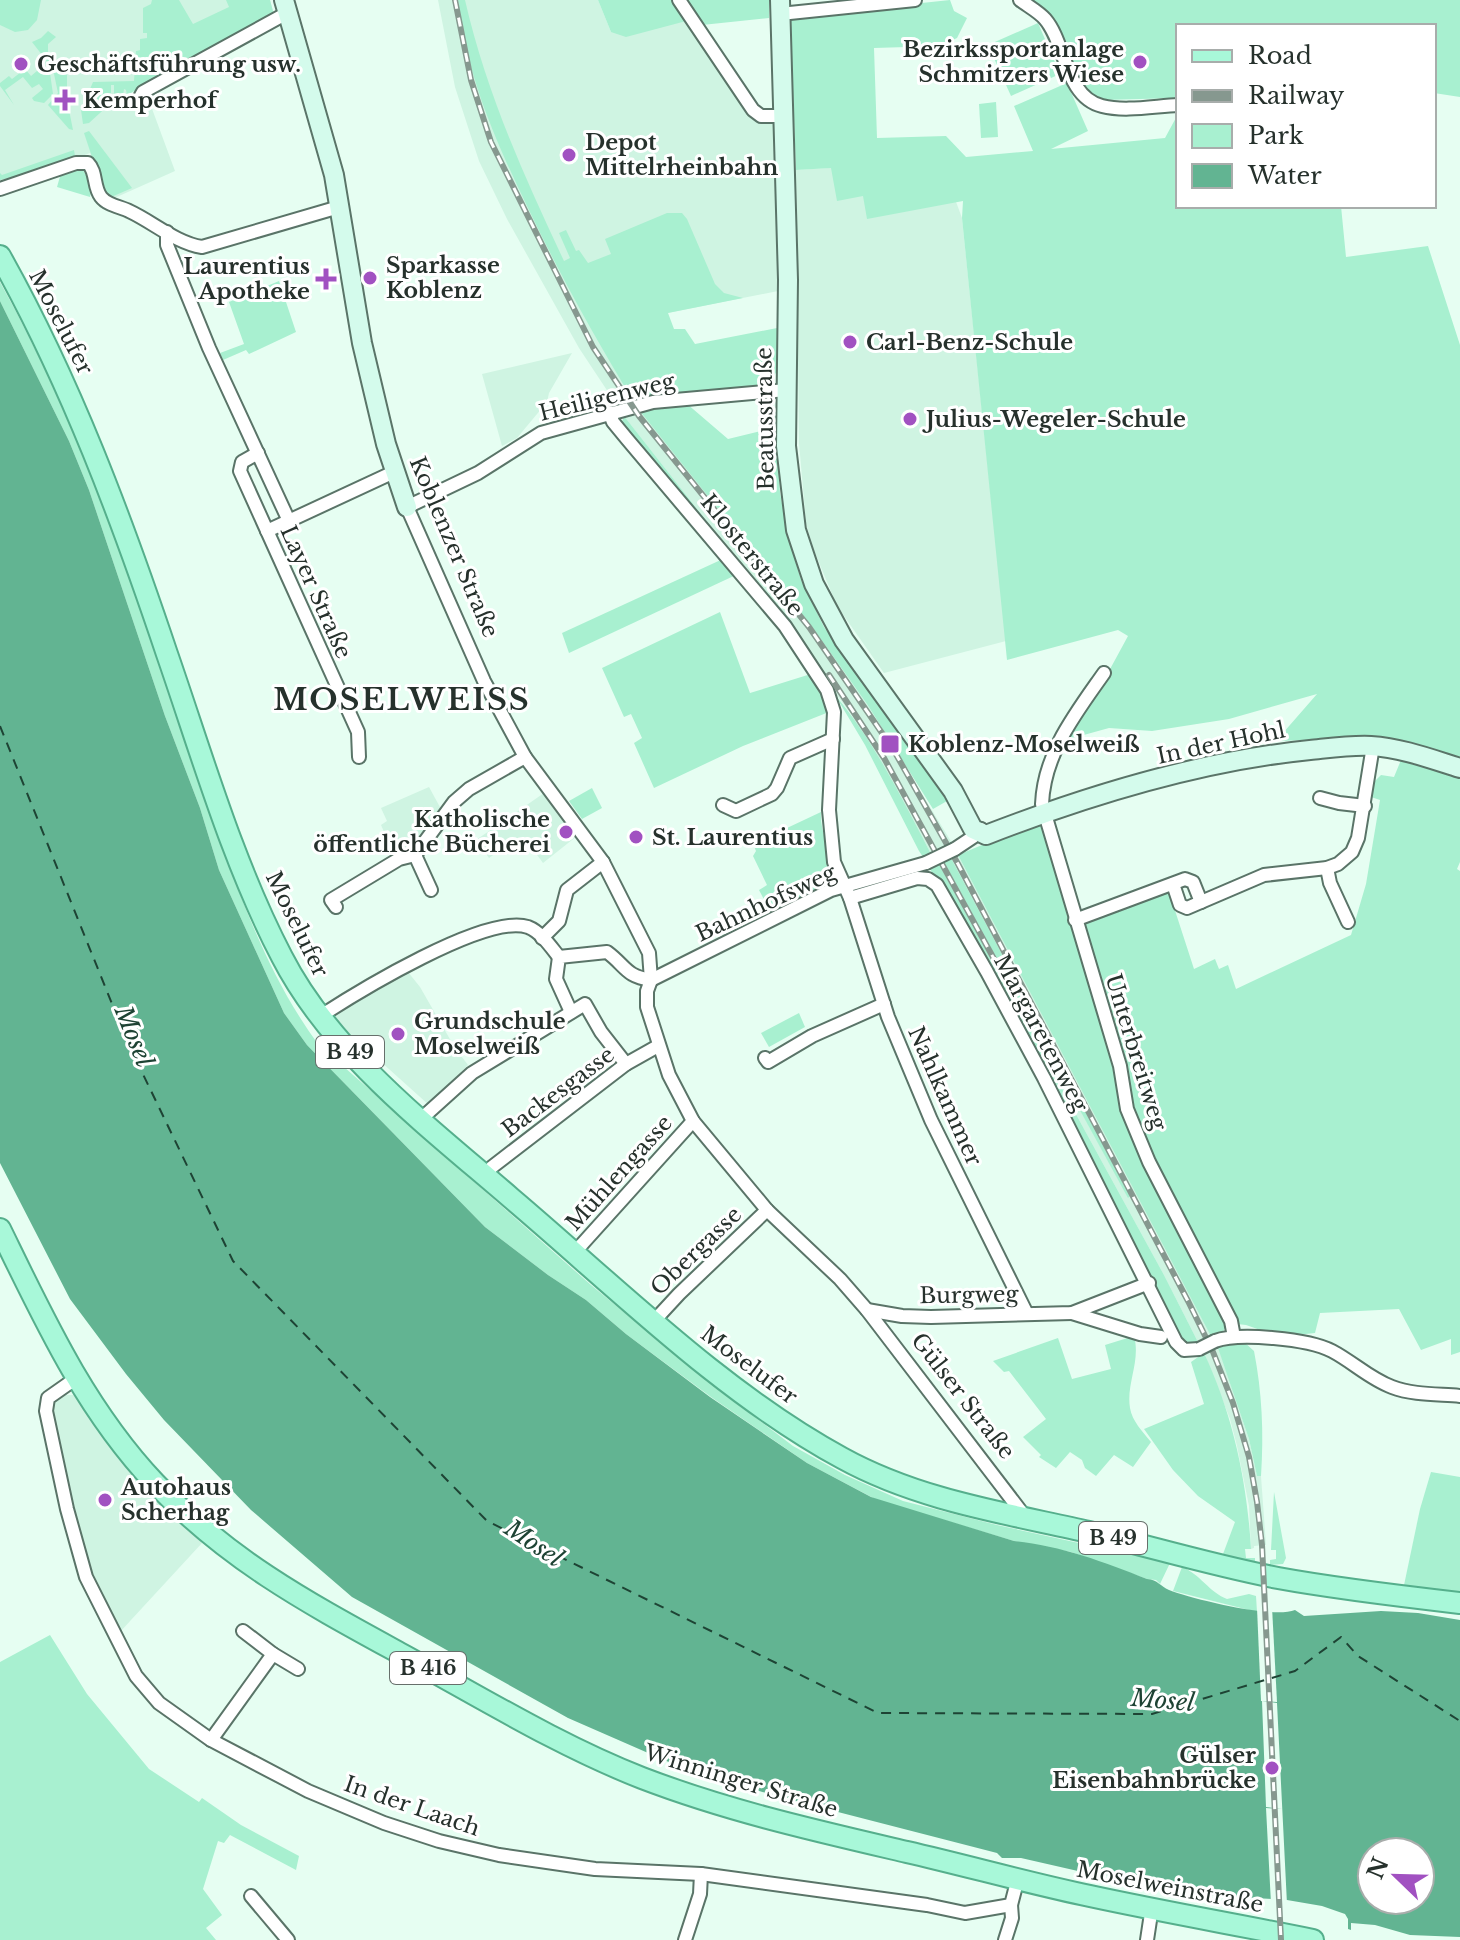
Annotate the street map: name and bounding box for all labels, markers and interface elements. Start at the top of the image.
legend [1176,24,1436,208]
place label: Bezirkssportanlage Schmitzers Wiese [903,36,1124,88]
text: Road [1248,41,1312,70]
place label: Geschäftsführung usw. [37,51,301,78]
marker: Bezirkssportanlage Schmitzers Wiese [1131,53,1149,71]
marker: Geschäftsführung usw. [12,55,30,73]
text: Railway [1248,81,1345,110]
place label: Kemperhof [83,87,219,114]
marker: Kemperhof [54,89,76,111]
text: Park [1248,121,1304,150]
place label: Depot Mittelrheinbahn [585,129,778,181]
marker: Depot Mittelrheinbahn [560,146,578,164]
text: Water [1247,161,1322,190]
place label: Sparkasse Koblenz [386,252,500,304]
place label: Laurentius Apotheke [183,253,310,305]
street label: Moselufer [23,265,99,379]
marker: Sparkasse Koblenz [361,269,379,287]
marker: Laurentius Apotheke [317,270,335,288]
place label: Carl-Benz-Schule [866,329,1073,356]
marker: Carl-Benz-Schule [841,333,859,351]
street label: Beatusstraße [750,347,780,491]
street label: Heiligenweg [536,367,679,427]
place label: Julius-Wegeler-Schule [922,406,1186,433]
marker: Julius-Wegeler-Schule [901,410,919,428]
street label: Koblenzer Straße [404,452,504,642]
street label: Klosterstraße [695,489,809,621]
street label: Layer Straße [275,521,357,663]
district label: MOSELWEISS [273,681,531,718]
street label: In der Hohl [1154,716,1288,770]
place label: Koblenz-Moselweiß [908,731,1140,758]
marker: Koblenz-Moselweiß [879,733,901,755]
place label: Katholische öffentliche Bücherei [313,806,550,858]
marker: Katholische öffentliche Bücherei [557,823,575,841]
place label: St. Laurentius [652,824,813,851]
marker: St. Laurentius [627,828,645,846]
street label: Bahnhofsweg [691,858,841,947]
street label: Moselufer [260,867,334,982]
street label: Margaretenweg [988,950,1094,1117]
street label: Unterbreitweg [1099,971,1173,1134]
water label: Mosel [108,1000,160,1071]
place label: Grundschule Moselweiß [414,1008,566,1060]
street label: Nahlkammer [902,1022,988,1170]
marker: Grundschule Moselweiß [389,1025,407,1043]
road number: B 49 [316,1036,384,1068]
street label: Backesgasse [496,1041,620,1143]
street label: Mühlengasse [560,1110,678,1236]
street label: Obergasse [645,1201,747,1301]
street label: Burgweg [919,1281,1020,1309]
street label: Moselufer [695,1320,803,1410]
street label: Gülser Straße [905,1328,1021,1464]
place label: Autohaus Scherhag [120,1474,231,1526]
marker: Autohaus Scherhag [96,1491,114,1509]
water label: Mosel [499,1513,569,1573]
road number: B 49 [1079,1522,1147,1554]
road number: B 416 [390,1652,466,1684]
water label: Mosel [1129,1683,1196,1717]
street label: Winninger Straße [640,1738,841,1823]
place label: Gülser Eisenbahnbrücke [1052,1742,1256,1794]
marker: Gülser Eisenbahnbrücke [1263,1759,1281,1777]
street label: In der Laach [341,1770,483,1842]
north arrow [1356,1836,1436,1916]
text: N [1362,1853,1395,1883]
street label: Moselweinstraße [1074,1856,1266,1918]

